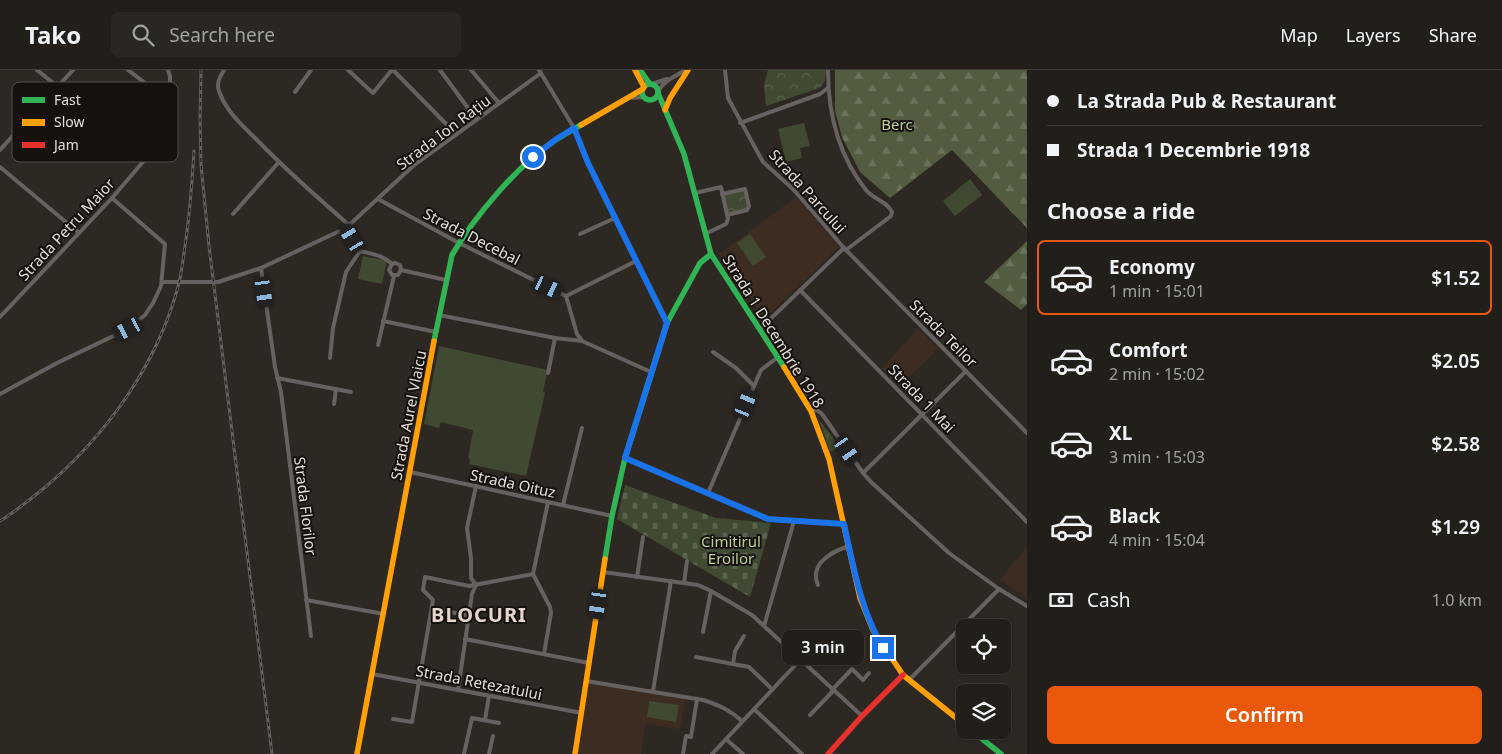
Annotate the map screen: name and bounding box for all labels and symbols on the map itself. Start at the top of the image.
legend [12,82,178,162]
text: Fast [54,90,81,109]
street label: Strada Ion Rațiu [392,90,494,174]
text: Slow [54,112,85,131]
park label: Berc [881,114,913,134]
text: Jam [52,135,79,154]
street label: Strada Parcului [765,145,851,237]
route start [522,146,544,168]
street label: Strada Petru Maior [13,174,119,284]
street label: Strada Decebal [420,203,524,269]
car [337,221,366,255]
street label: Strada 1 Decembrie 1918 [719,251,829,411]
car [531,274,564,300]
car [254,276,273,308]
street label: Strada Teilor [906,295,982,371]
car [111,316,144,342]
street label: Strada Aurel Vlaicu [386,348,430,482]
street label: Strada 1 Mai [884,359,960,437]
car [733,387,758,421]
car [832,433,861,467]
street label: Strada Florilor [290,455,322,557]
street label: Strada Oituz [468,464,558,502]
park label: Cimitirul Eroilor [701,531,761,568]
car [588,588,607,620]
district label: BLOCURI [431,601,527,628]
callout: 3 min [783,630,866,666]
route end [872,637,894,659]
street label: Strada Retezatului [414,660,544,704]

